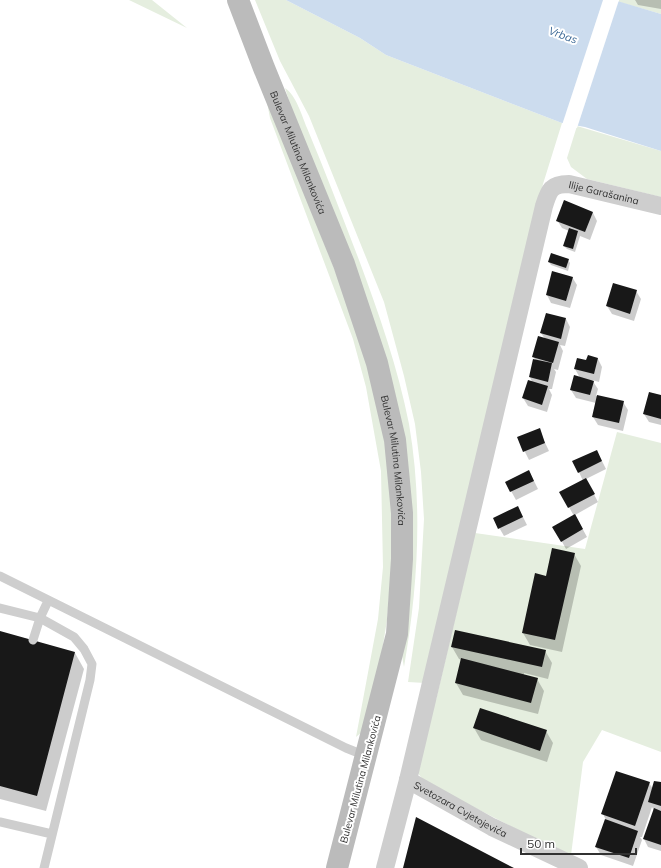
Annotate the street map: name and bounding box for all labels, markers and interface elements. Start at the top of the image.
water label: Vrbas [547,23,580,47]
street label: Bulevar Milutina Milankovića [267,89,329,216]
street label: Ilije Garašanina [567,178,640,207]
street label: Bulevar Milutina Milankovića [378,394,408,526]
street label: Bulevar Milutina Milankovića [337,714,384,844]
street label: Svetozara Cvjetojevića [411,779,509,840]
scale bar [521,830,636,856]
text: 50 m [527,836,555,851]

